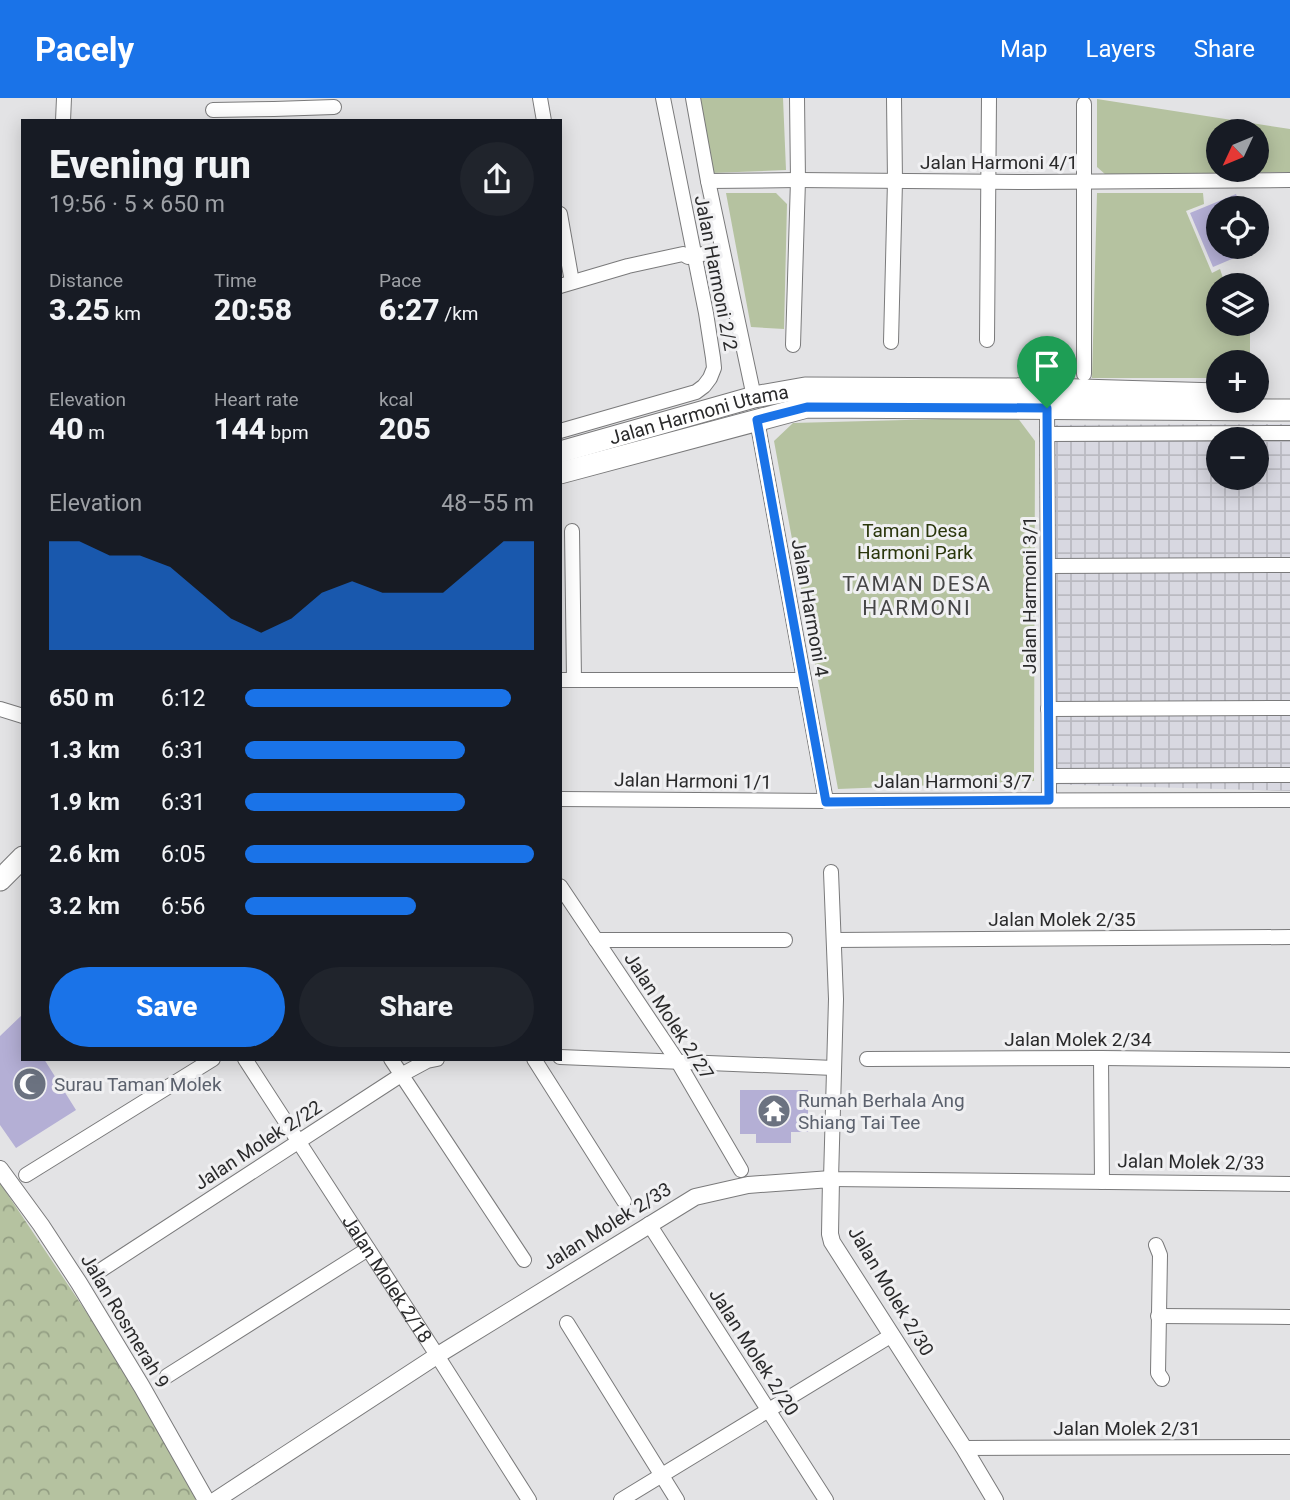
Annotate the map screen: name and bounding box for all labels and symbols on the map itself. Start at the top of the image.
north arrow [1206,119,1269,182]
street label: Jalan Harmoni 4/1 [920,151,1078,174]
street label: Jalan Harmoni 2/2 [690,193,742,353]
pin [1017,336,1077,408]
street label: Jalan Harmoni Utama [607,380,790,449]
street label: Jalan Harmoni 3/1 [1018,516,1041,674]
park label: Taman Desa Harmoni Park [857,519,973,564]
street label: Jalan Harmoni 4 [787,537,833,679]
district label: TAMAN DESA HARMONI [842,572,992,620]
street label: Jalan Harmoni 1/1 [614,768,772,794]
street label: Jalan Harmoni 3/7 [874,770,1032,793]
street label: Jalan Molek 2/35 [988,908,1136,931]
street label: Jalan Molek 2/27 [619,948,719,1084]
street label: Jalan Molek 2/34 [1004,1028,1152,1051]
mosque icon: Surau Taman Molek [11,1065,49,1103]
place label: Surau Taman Molek [54,1073,222,1096]
place label: Rumah Berhala Ang Shiang Tai Tee [798,1089,965,1134]
temple icon: Rumah Berhala Ang Shiang Tai Tee [755,1092,793,1130]
street label: Jalan Molek 2/22 [190,1095,326,1195]
street label: Jalan Molek 2/33 [1117,1149,1265,1175]
street label: Jalan Molek 2/33 [538,1177,676,1275]
street label: Jalan Molek 2/18 [338,1211,437,1347]
street label: Jalan Molek 2/30 [843,1222,939,1360]
street label: Jalan Rosmerah 9 [76,1250,174,1392]
street label: Jalan Molek 2/20 [704,1284,804,1420]
street label: Jalan Molek 2/31 [1053,1417,1201,1440]

